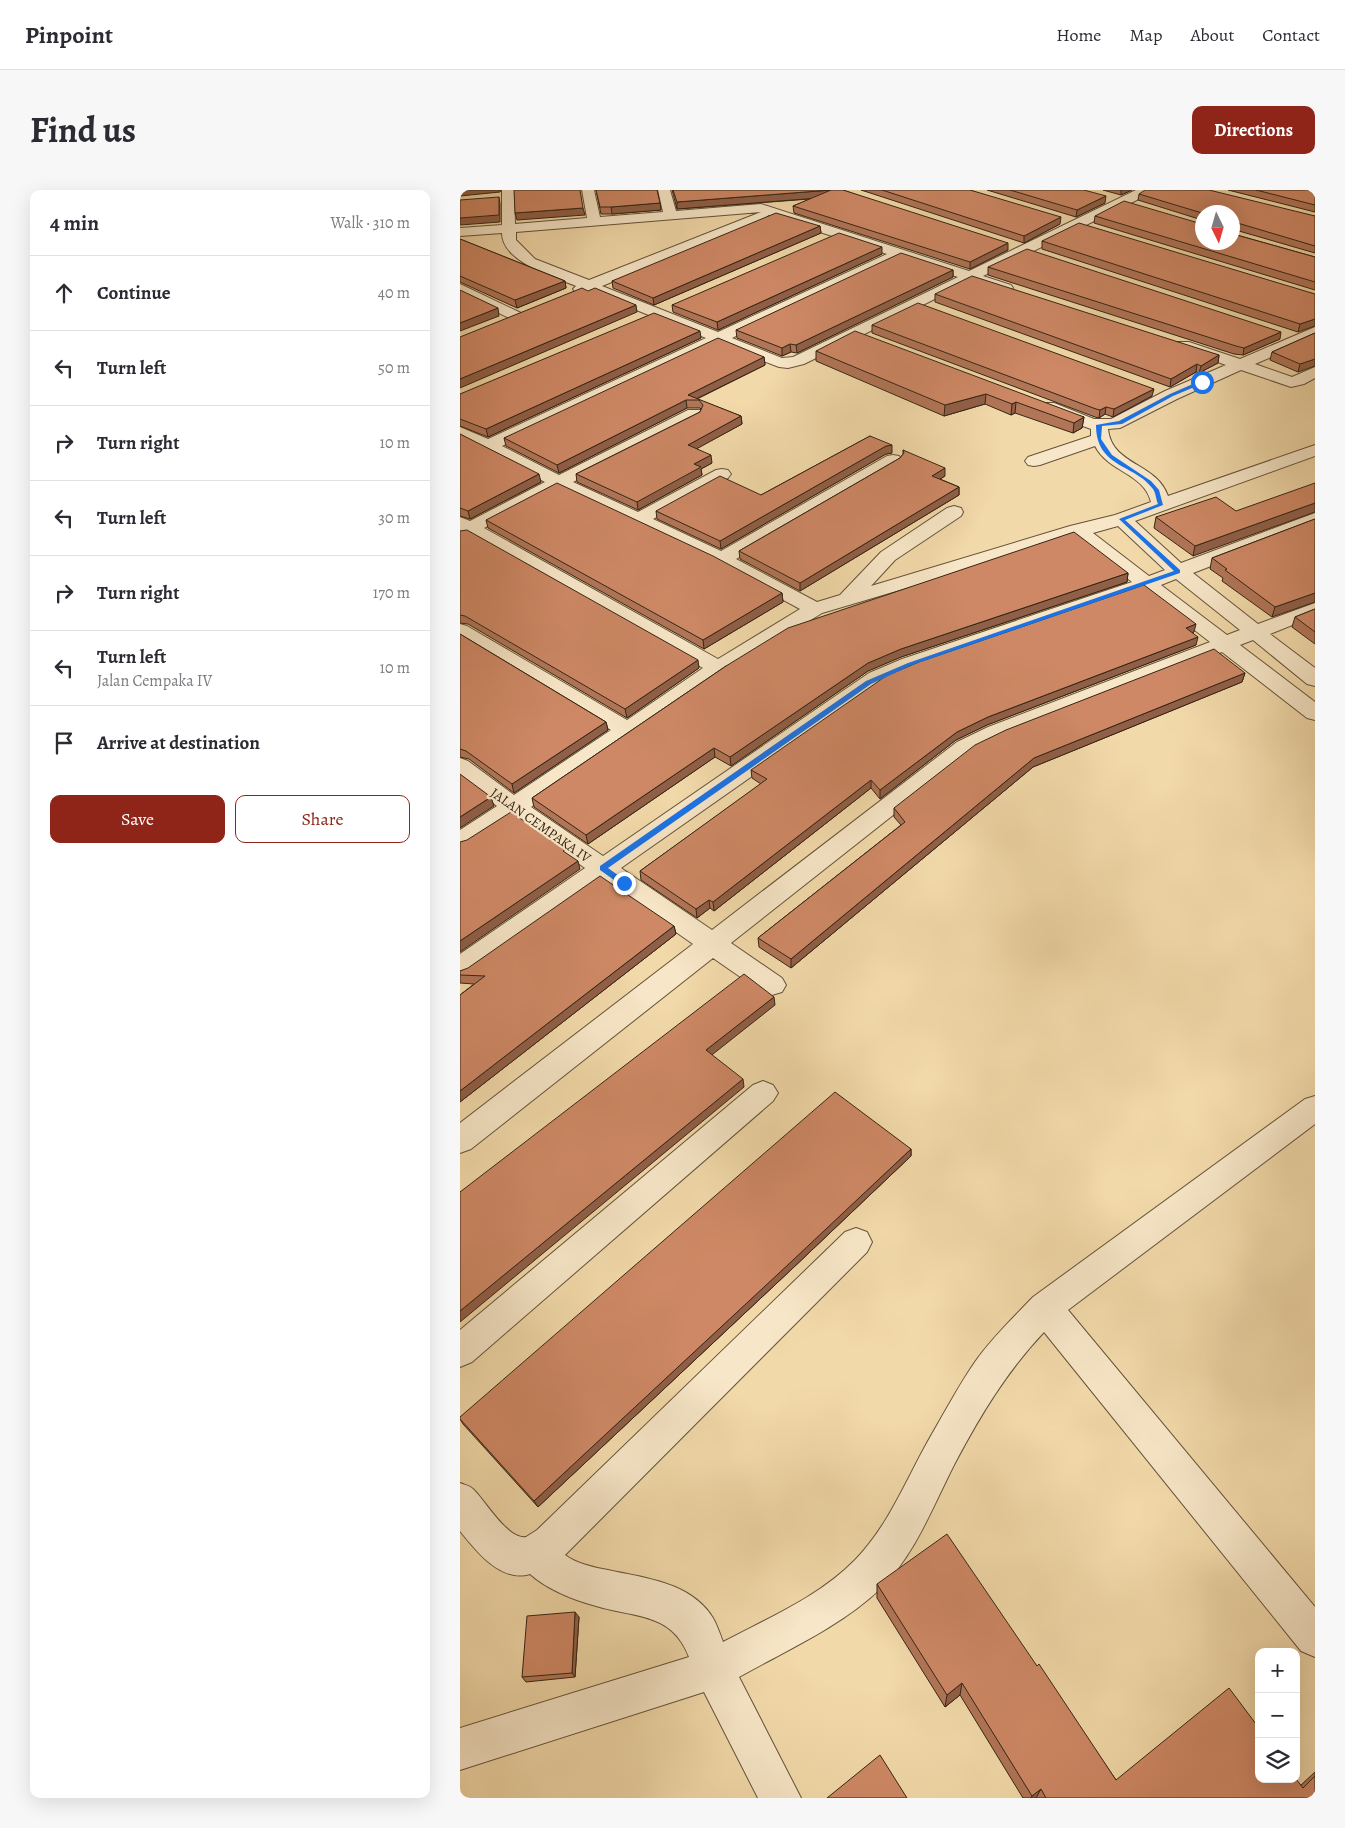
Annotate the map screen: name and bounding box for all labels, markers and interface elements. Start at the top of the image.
text: Pinpoint [25,19,113,51]
text: Home [1056,23,1101,47]
text: Map [1129,23,1162,47]
text: About [1190,23,1234,47]
text: Contact [1262,23,1320,47]
text: Find us [30,106,136,154]
button: Directions [1192,106,1315,154]
north arrow [1195,205,1240,250]
text: 4 min [50,209,99,237]
text: Walk · 310 m [330,212,410,234]
icon: ahead [50,279,78,307]
text: Continue [97,280,171,306]
text: 40 m [378,282,410,304]
icon: left [50,354,78,382]
text: Turn left [97,355,166,381]
text: 50 m [378,357,410,379]
route start [1191,371,1214,394]
icon: right [50,429,78,457]
text: Turn right [97,430,179,456]
text: 10 m [380,432,410,454]
icon: left [50,504,78,532]
text: Turn left [97,505,166,531]
text: 30 m [378,507,410,529]
icon: right [50,579,78,607]
text: Turn right [97,580,179,606]
text: 170 m [373,582,410,604]
text: Turn left [97,644,166,670]
icon: left [50,654,78,682]
text: 10 m [380,657,410,679]
text: Jalan Cempaka IV [97,670,212,692]
icon: arrive [50,729,78,757]
text: Arrive at destination [97,730,260,756]
street label: JALAN CEMPAKA IV [487,784,595,867]
button: Save [50,795,225,843]
button: Share [235,795,410,843]
route end [613,872,636,895]
map controls [1255,1648,1300,1783]
button: + [1255,1648,1300,1693]
button: − [1255,1693,1300,1738]
button: layers [1255,1738,1300,1783]

